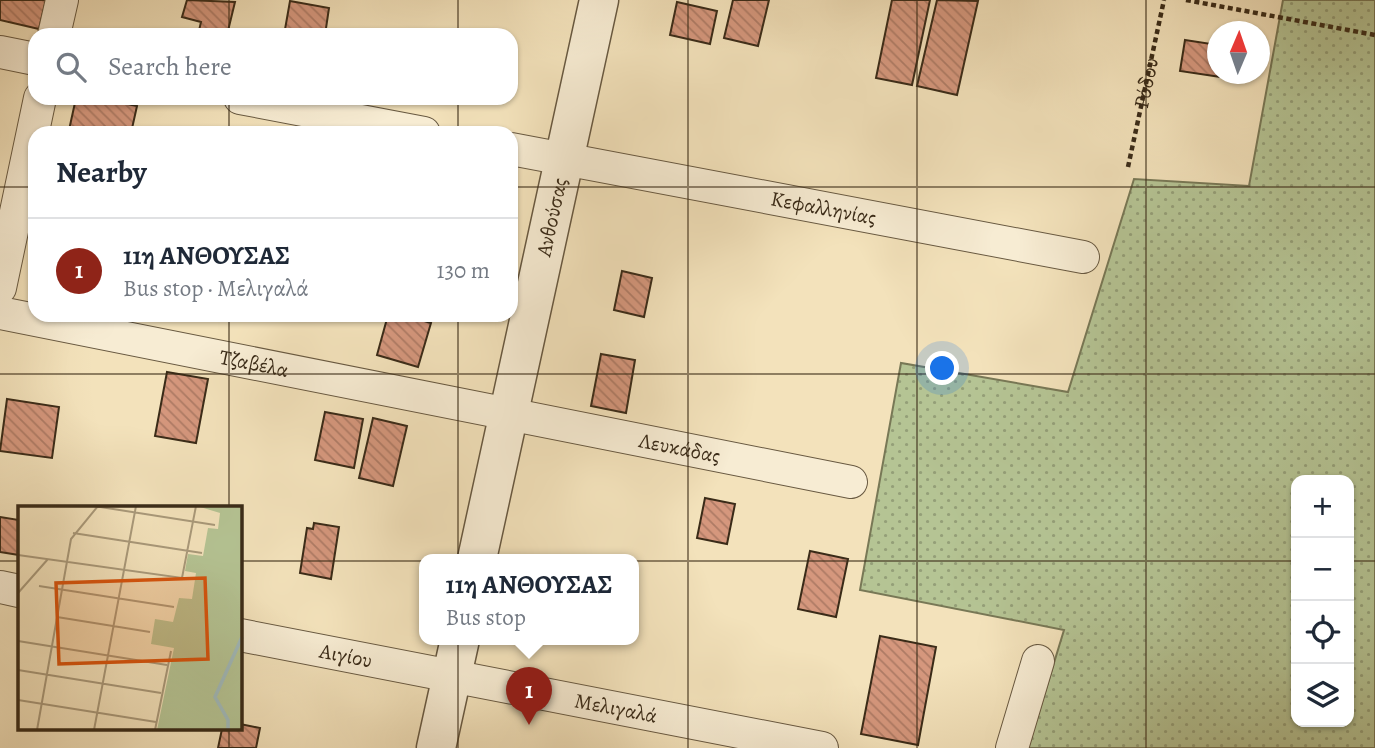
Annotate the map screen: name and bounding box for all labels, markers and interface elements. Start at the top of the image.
north arrow [1207,21,1270,84]
search box [28,28,518,105]
icon: search [52,48,90,86]
text: Search here [108,49,232,84]
street label: Ρόδου [1127,55,1165,111]
text: Nearby [56,152,147,192]
street label: Ανθούσας [529,175,574,260]
street label: Κεφαλληνίας [768,184,879,232]
text: 11η ΑΝΘΟΥΣΑΣ [123,238,290,273]
text: 1 [75,255,83,286]
text: 130 m [437,255,490,286]
text: Bus stop · Μελιγαλά [123,273,309,304]
street label: Τζαβέλα [217,343,291,384]
your location [925,351,959,385]
street label: Λευκάδας [636,426,723,470]
map controls [1291,475,1354,727]
button: + [1291,475,1354,538]
inset map [18,506,242,730]
button: − [1291,538,1354,601]
popup [419,554,639,645]
text: 11η ΑΝΘΟΥΣΑΣ [445,567,613,602]
button: locate [1291,601,1354,664]
text: Bus stop [445,602,526,633]
street label: Αιγίου [316,637,375,674]
button: layers [1291,664,1354,727]
pin: 1 [506,667,552,725]
street label: Μελιγαλά [572,686,660,730]

